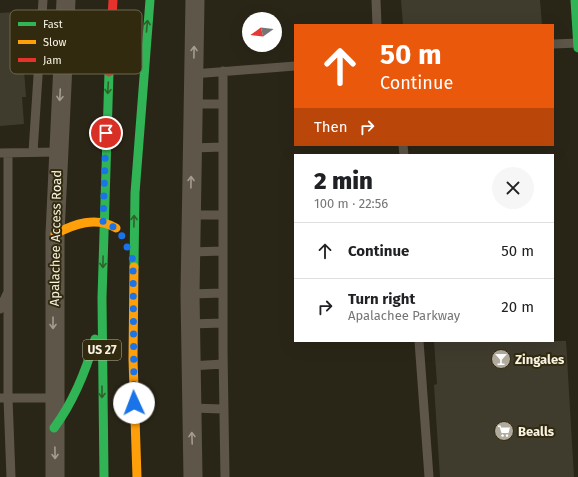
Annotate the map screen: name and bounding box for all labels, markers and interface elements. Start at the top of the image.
legend [10,10,142,74]
north arrow [242,12,282,52]
map controls [242,12,282,52]
text: Fast [43,18,63,31]
one-way arrow [144,20,151,33]
text: Slow [43,36,67,49]
text: 50 m [380,38,442,71]
icon: ahead [314,40,366,92]
one-way arrow [190,46,198,59]
text: Jam [43,54,62,67]
text: Continue [380,72,453,94]
one-way arrow [104,81,111,94]
one-way arrow [57,88,64,101]
pin [89,116,123,150]
icon: right [356,116,378,138]
text: Then [314,118,348,136]
icon: arrive [95,122,117,144]
text: 2 min [314,167,373,195]
button: close [492,167,534,209]
street label: Apalachee Access Road [47,170,64,306]
one-way arrow [187,176,195,189]
text: 100 m · 22:56 [314,196,388,211]
one-way arrow [130,215,138,228]
icon: ahead [314,240,336,262]
text: Continue [348,242,409,260]
text: 50 m [501,242,534,260]
one-way arrow [99,255,106,268]
text: Turn right [348,290,415,308]
icon: right [314,296,336,318]
text: 20 m [501,298,534,316]
text: Apalachee Parkway [348,308,460,323]
one-way arrow [49,316,57,329]
road number: US 27 [83,340,121,360]
bar icon: Zingales [490,348,512,370]
place label: Zingales [515,352,565,367]
position arrow [113,382,155,424]
one-way arrow [98,385,106,398]
supermarket icon: Bealls [493,420,515,442]
place label: Bealls [518,424,555,439]
one-way arrow [188,432,196,445]
one-way arrow [51,446,59,459]

